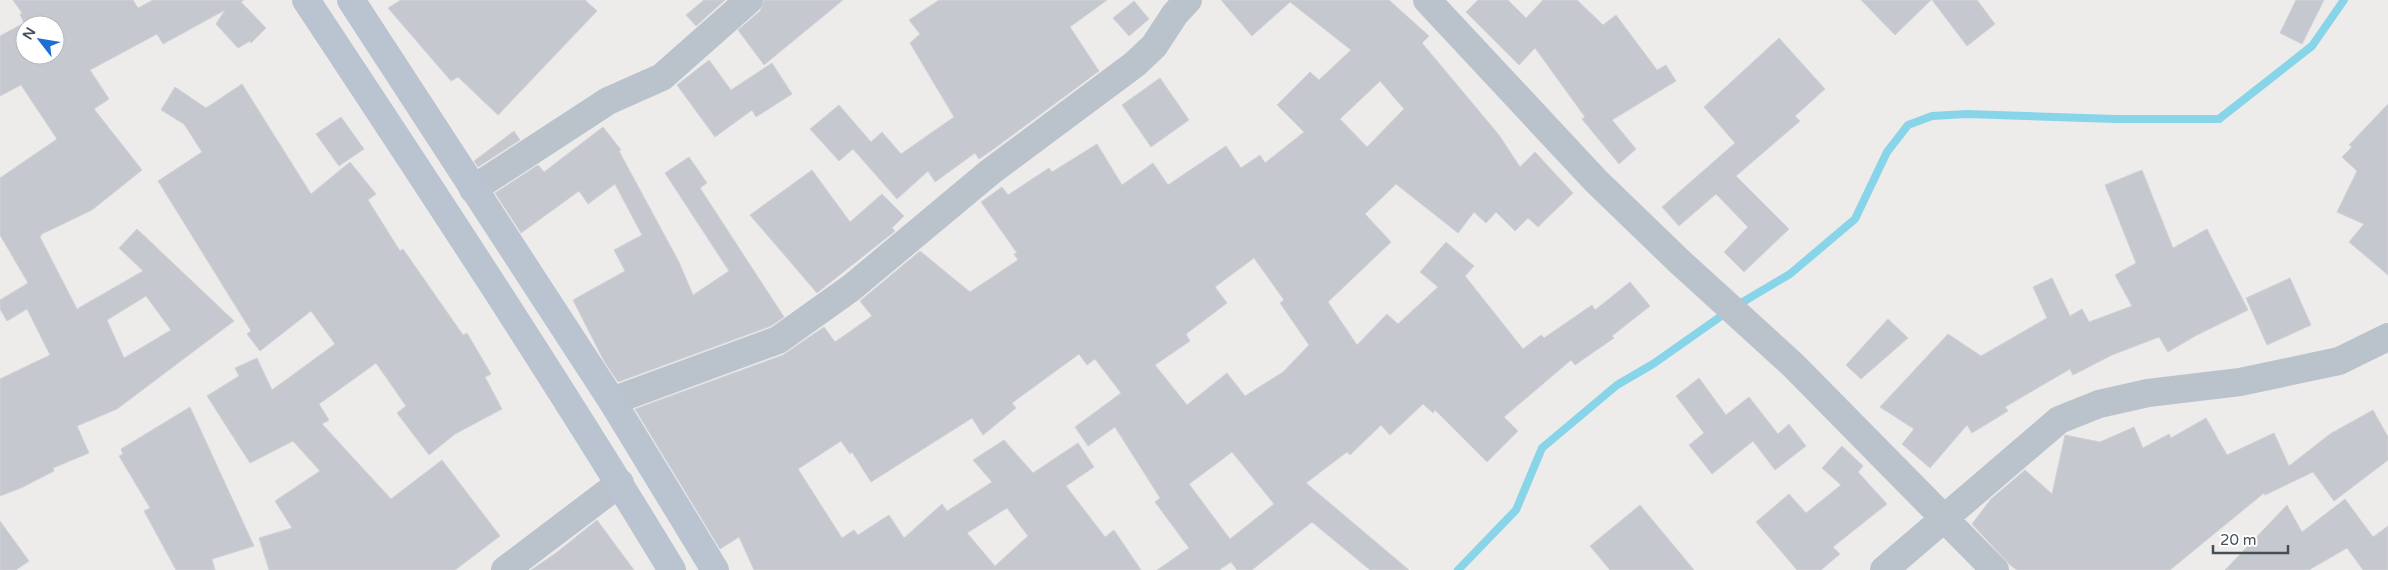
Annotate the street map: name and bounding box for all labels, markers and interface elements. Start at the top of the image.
north arrow [15,15,65,65]
text: N [19,24,39,43]
scale bar [2213,522,2288,554]
text: 20 m [2220,531,2257,549]

